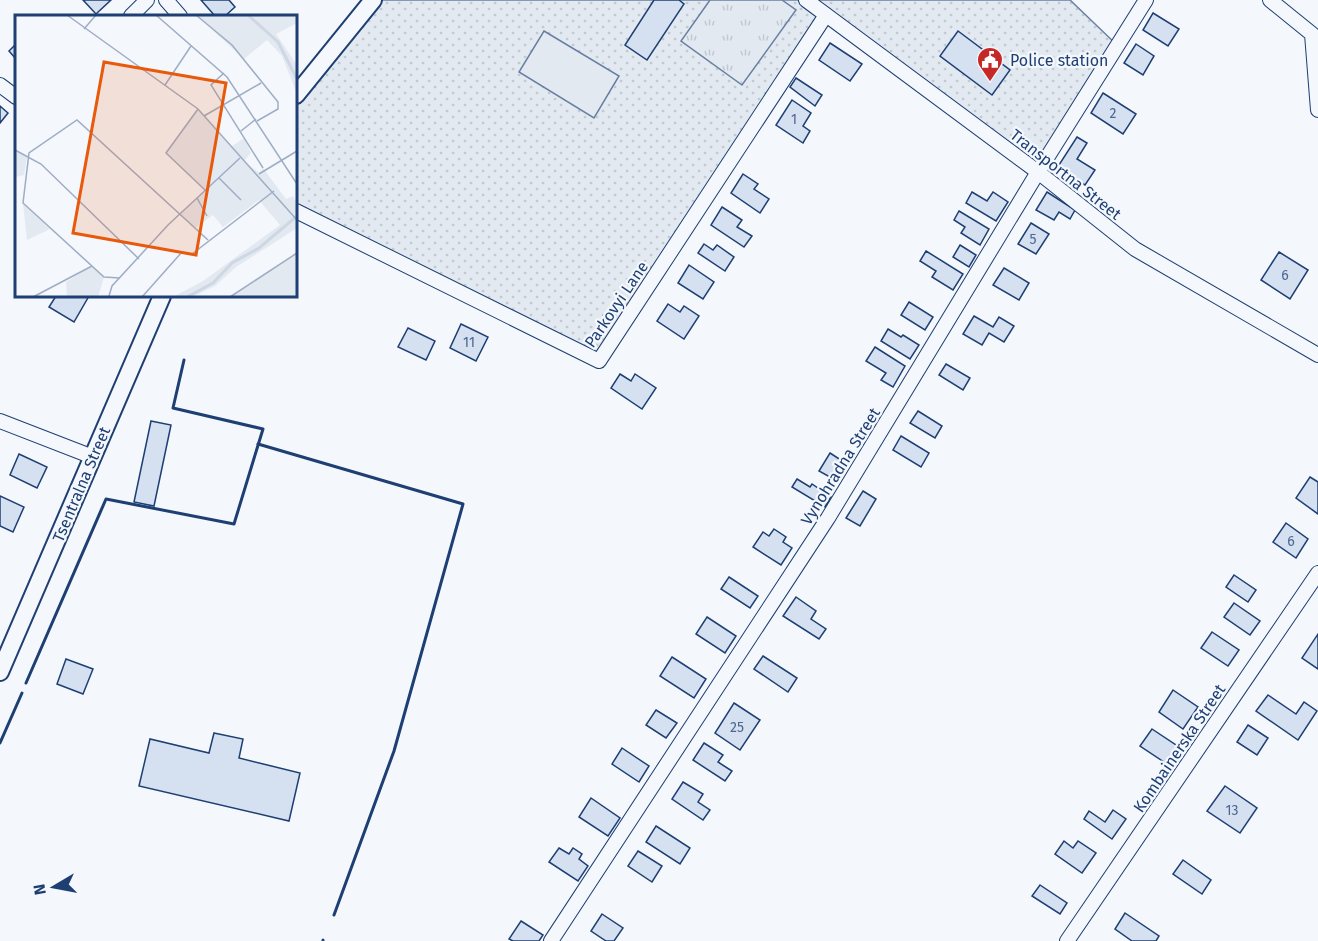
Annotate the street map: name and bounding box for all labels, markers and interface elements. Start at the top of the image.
inset map [15,15,297,297]
public building icon: Police station [975,45,1005,83]
place label: Police station [1010,51,1109,70]
house number: 2 [1110,105,1117,122]
house number: 1 [791,111,797,128]
street label: Transportna Street [1006,125,1125,224]
house number: 5 [1029,231,1037,248]
street label: Parkovyi Lane [581,258,652,351]
house number: 6 [1281,267,1289,284]
house number: 11 [463,334,475,351]
street label: Vynohradna Street [797,404,884,528]
street label: Tsentralna Street [49,423,114,545]
house number: 6 [1287,533,1295,550]
street label: Kombainerska Street [1129,680,1230,816]
house number: 25 [730,719,744,736]
house number: 13 [1225,802,1239,819]
north arrow [24,857,84,917]
text: N [29,883,50,896]

